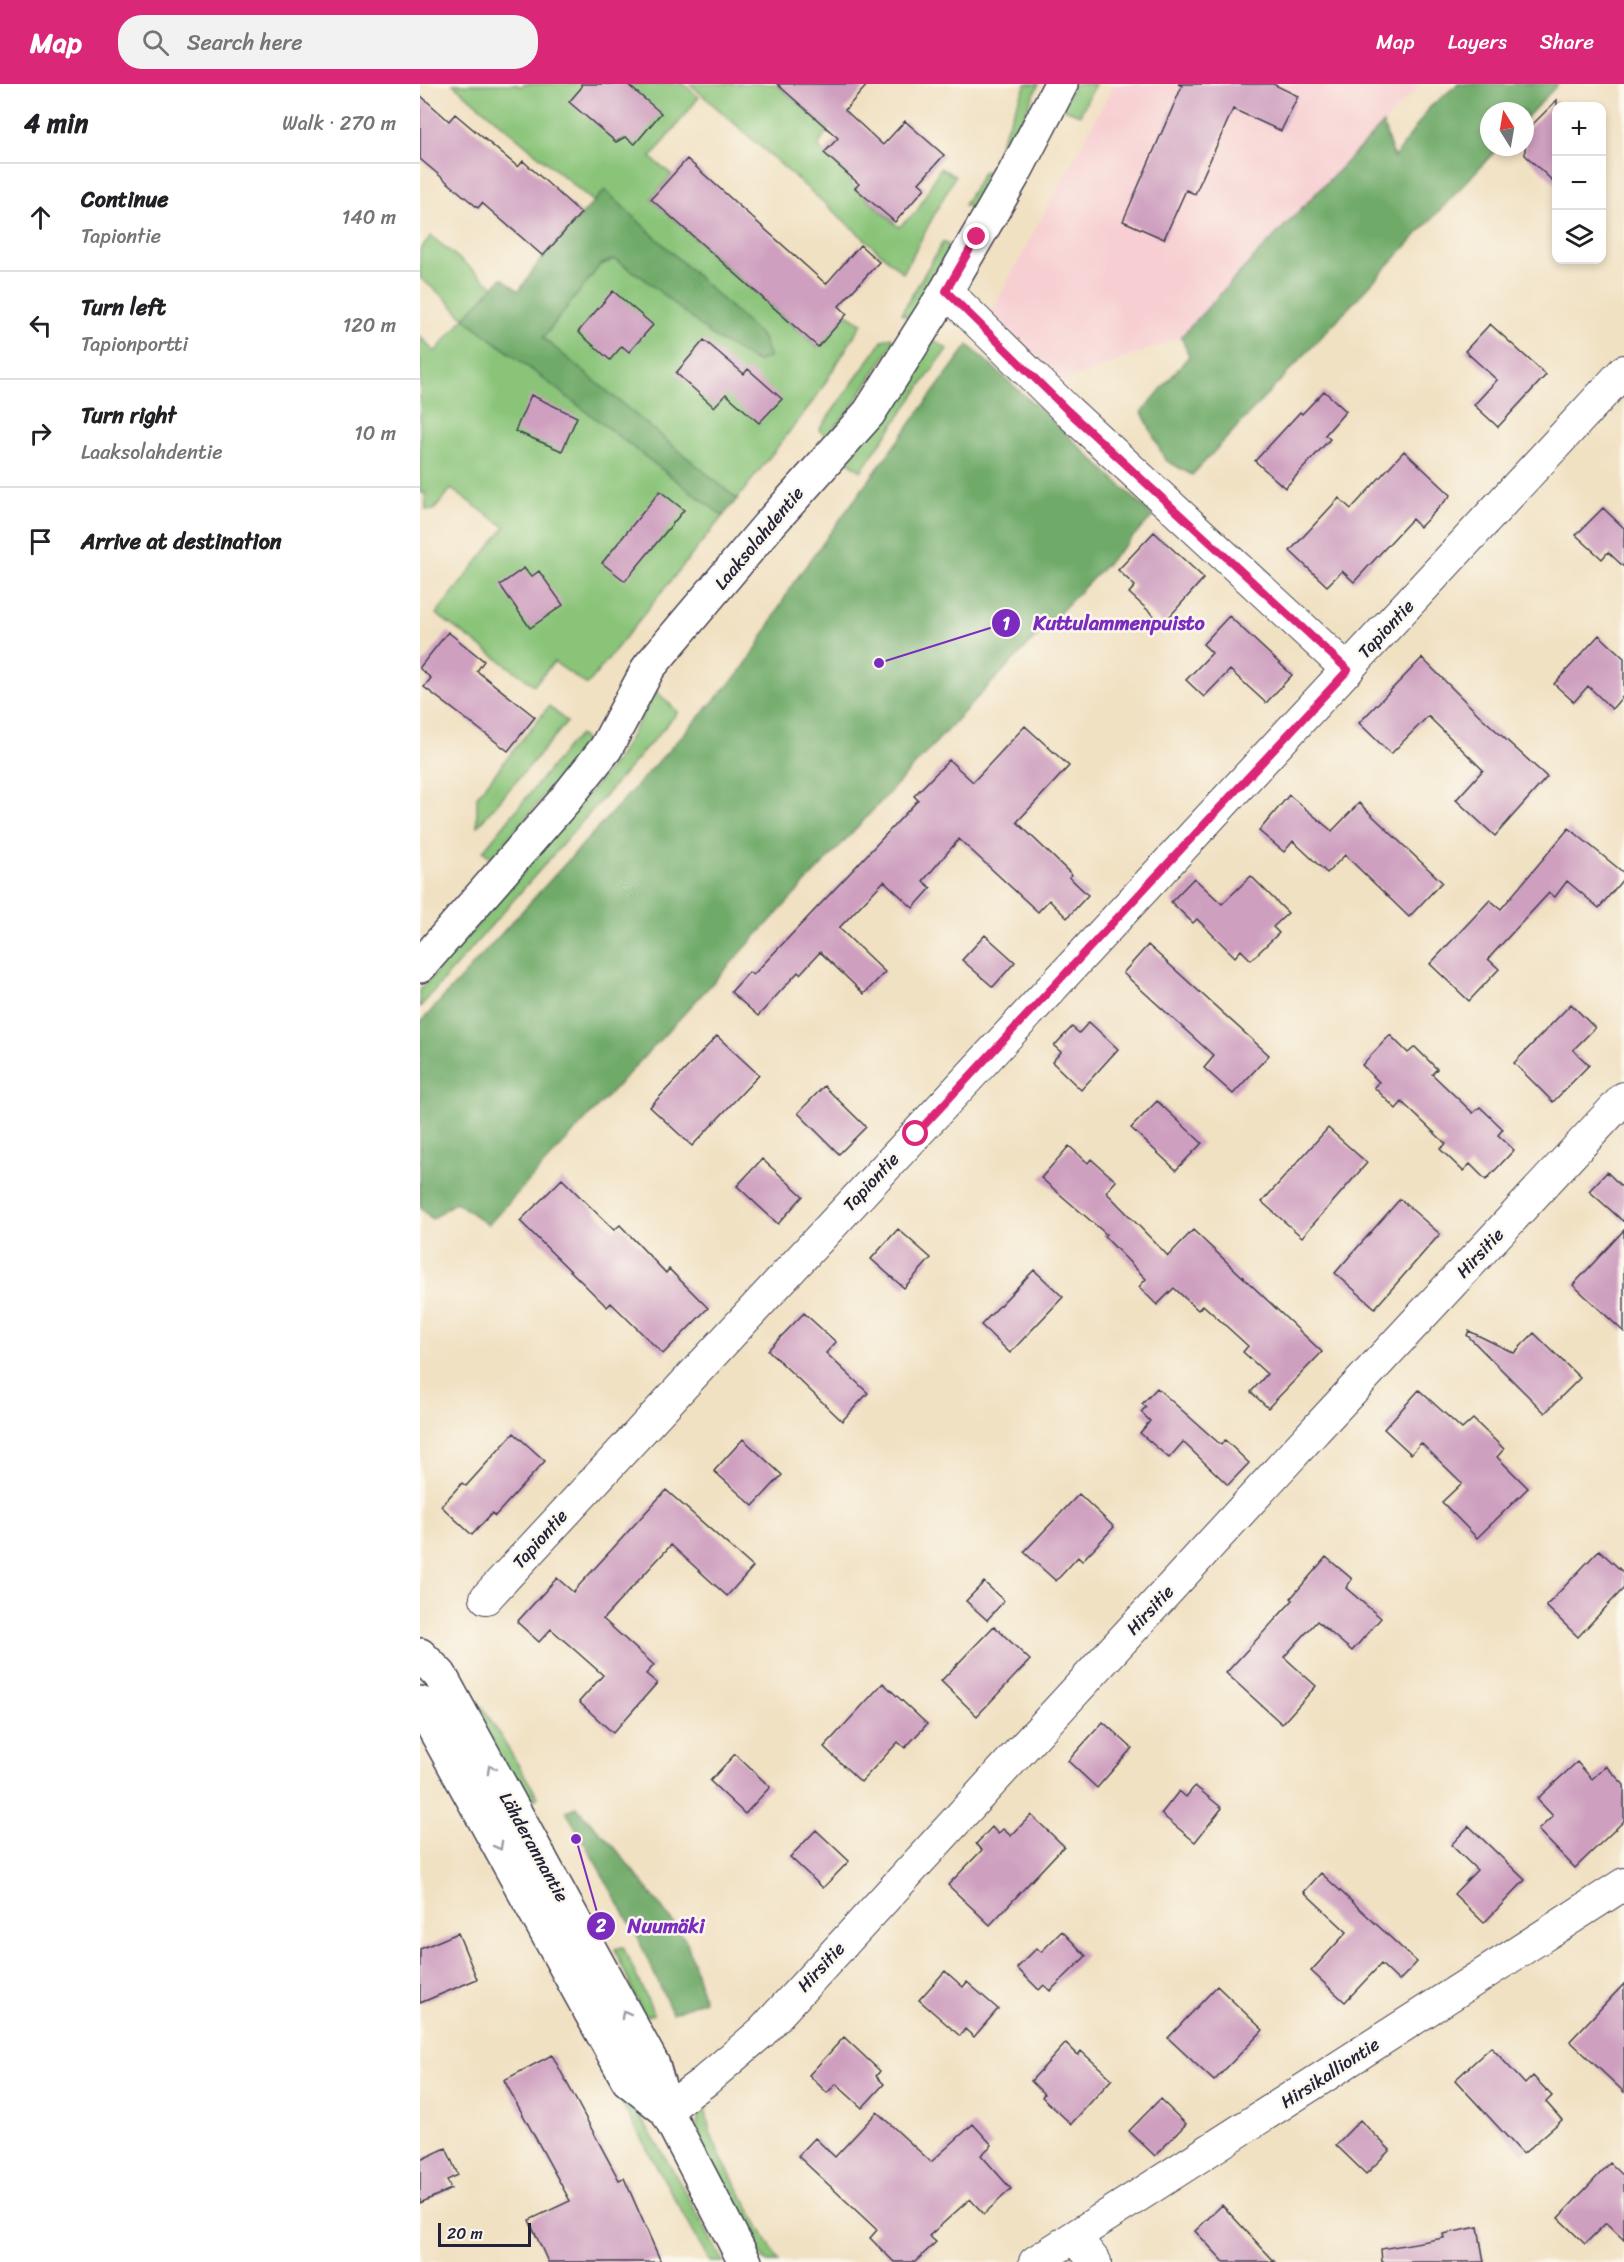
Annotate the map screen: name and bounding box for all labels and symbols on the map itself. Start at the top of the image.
north arrow [1480,102,1534,156]
route end [963,223,989,249]
street label: Laaksolahdentie [706,479,812,597]
street label: Tapiontie [1350,592,1422,666]
callout: Kuttulammenpuisto [991,604,1217,642]
text: Kuttulammenpuisto [1032,606,1206,641]
text: 1 [1002,608,1010,640]
route start [902,1120,928,1146]
street label: Tapiontie [835,1145,907,1219]
street label: Hirsitie [1448,1220,1512,1286]
street label: Tapiontie [504,1502,576,1576]
street label: Hirsitie [1118,1577,1182,1643]
one-way arrow [487,1765,498,1776]
street label: Lähderannantie [490,1786,578,1908]
one-way arrow [492,1840,503,1850]
callout: Nuumäki [586,1907,716,1945]
text: Nuumäki [627,1909,706,1944]
text: 2 [595,1910,607,1942]
street label: Hirsitie [789,1934,853,2000]
one-way arrow [621,2010,632,2020]
street label: Hirsikalliontie [1274,2029,1386,2117]
scale bar [438,2220,531,2248]

